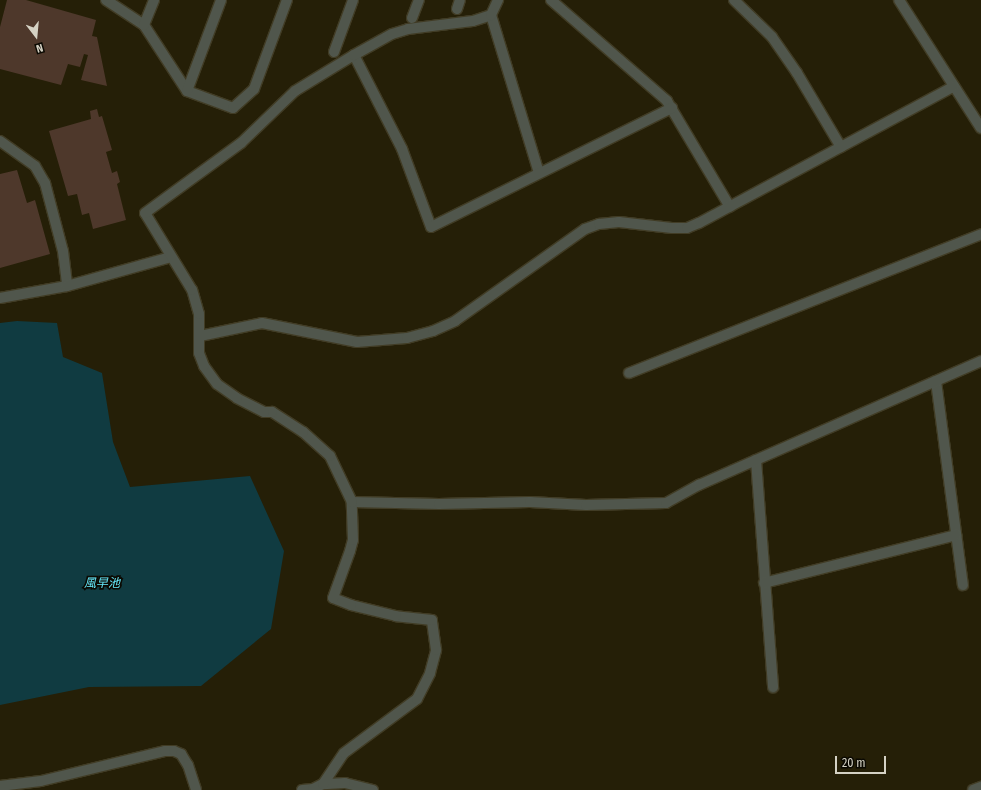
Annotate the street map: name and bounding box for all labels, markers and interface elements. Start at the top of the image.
north arrow [16,16,56,56]
text: N [34,41,44,55]
water label: 風早池 [84,577,120,591]
scale bar [837,748,888,774]
text: 20 m [842,756,866,770]

